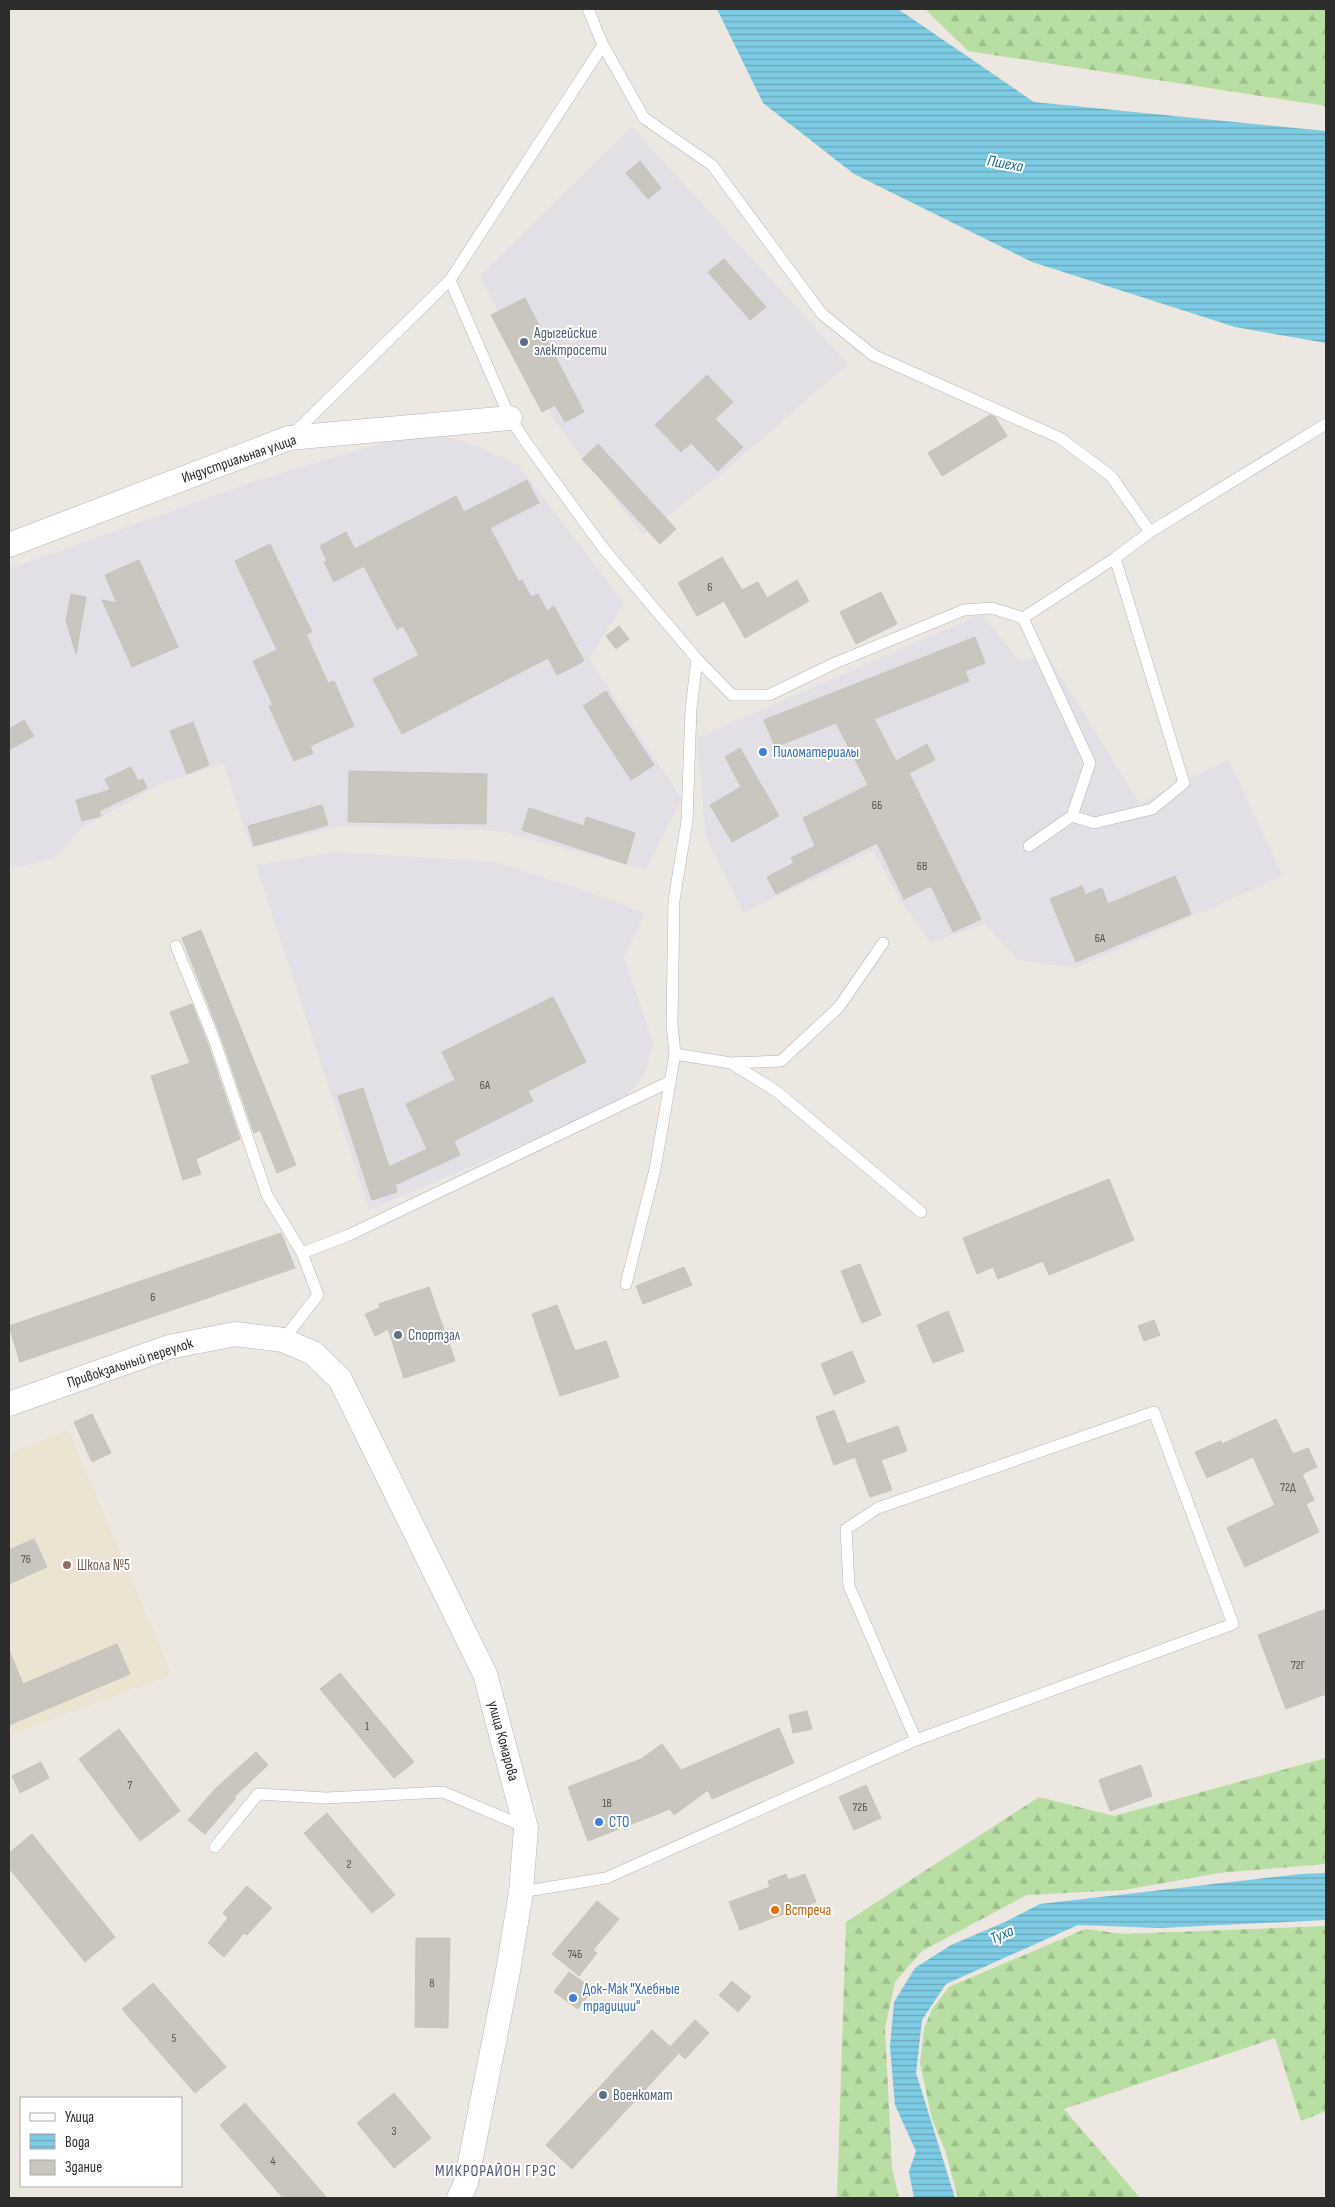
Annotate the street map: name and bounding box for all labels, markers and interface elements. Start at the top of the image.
water label: Пшеха [986,152,1025,177]
place label: Адыгейские электросети [533,324,607,360]
marker: Адыгейские электросети [518,336,530,348]
street label: Индустриальная улица [179,430,299,488]
house number: 6 [707,580,713,595]
place label: Пиломатериалы [773,743,859,762]
marker: Пиломатериалы [757,746,769,758]
house number: 6Б [872,798,882,813]
house number: 6В [917,859,927,874]
house number: 6А [1095,931,1106,946]
house number: 6А [480,1078,491,1093]
house number: 6 [150,1290,156,1305]
place label: Спортзал [408,1326,461,1345]
marker: Спортзал [392,1329,404,1341]
street label: Привокзальный переулок [65,1334,196,1392]
house number: 72Д [1280,1480,1296,1495]
house number: 76 [21,1552,31,1567]
place label: Школа №5 [77,1556,130,1575]
marker: Школа №5 [61,1559,73,1571]
house number: 72Г [1291,1658,1306,1673]
street label: улица Комарова [483,1699,523,1783]
house number: 1 [365,1719,370,1734]
house number: 7 [128,1778,133,1793]
house number: 1В [602,1796,612,1811]
house number: 72Б [852,1800,868,1815]
place label: СТО [609,1813,629,1832]
marker: СТО [593,1816,605,1828]
house number: 2 [347,1857,352,1872]
place label: Встреча [785,1901,831,1920]
marker: Встреча [769,1904,781,1916]
water label: Туха [987,1921,1017,1948]
house number: 74Б [568,1947,582,1962]
house number: 8 [429,1976,435,1991]
place label: Док-Мак "Хлебные традиции" [583,1980,680,2016]
marker: Док-Мак "Хлебные традиции" [567,1992,579,2004]
house number: 5 [172,2031,177,2046]
place label: Военкомат [613,2086,673,2105]
marker: Военкомат [597,2089,609,2101]
legend [20,2097,182,2187]
text: Улица [65,2108,94,2127]
house number: 3 [391,2124,397,2139]
text: Вода [65,2133,90,2152]
house number: 4 [270,2154,276,2169]
text: Здание [65,2158,102,2177]
district label: МИКРОРАЙОН ГРЭС [435,2162,557,2181]

